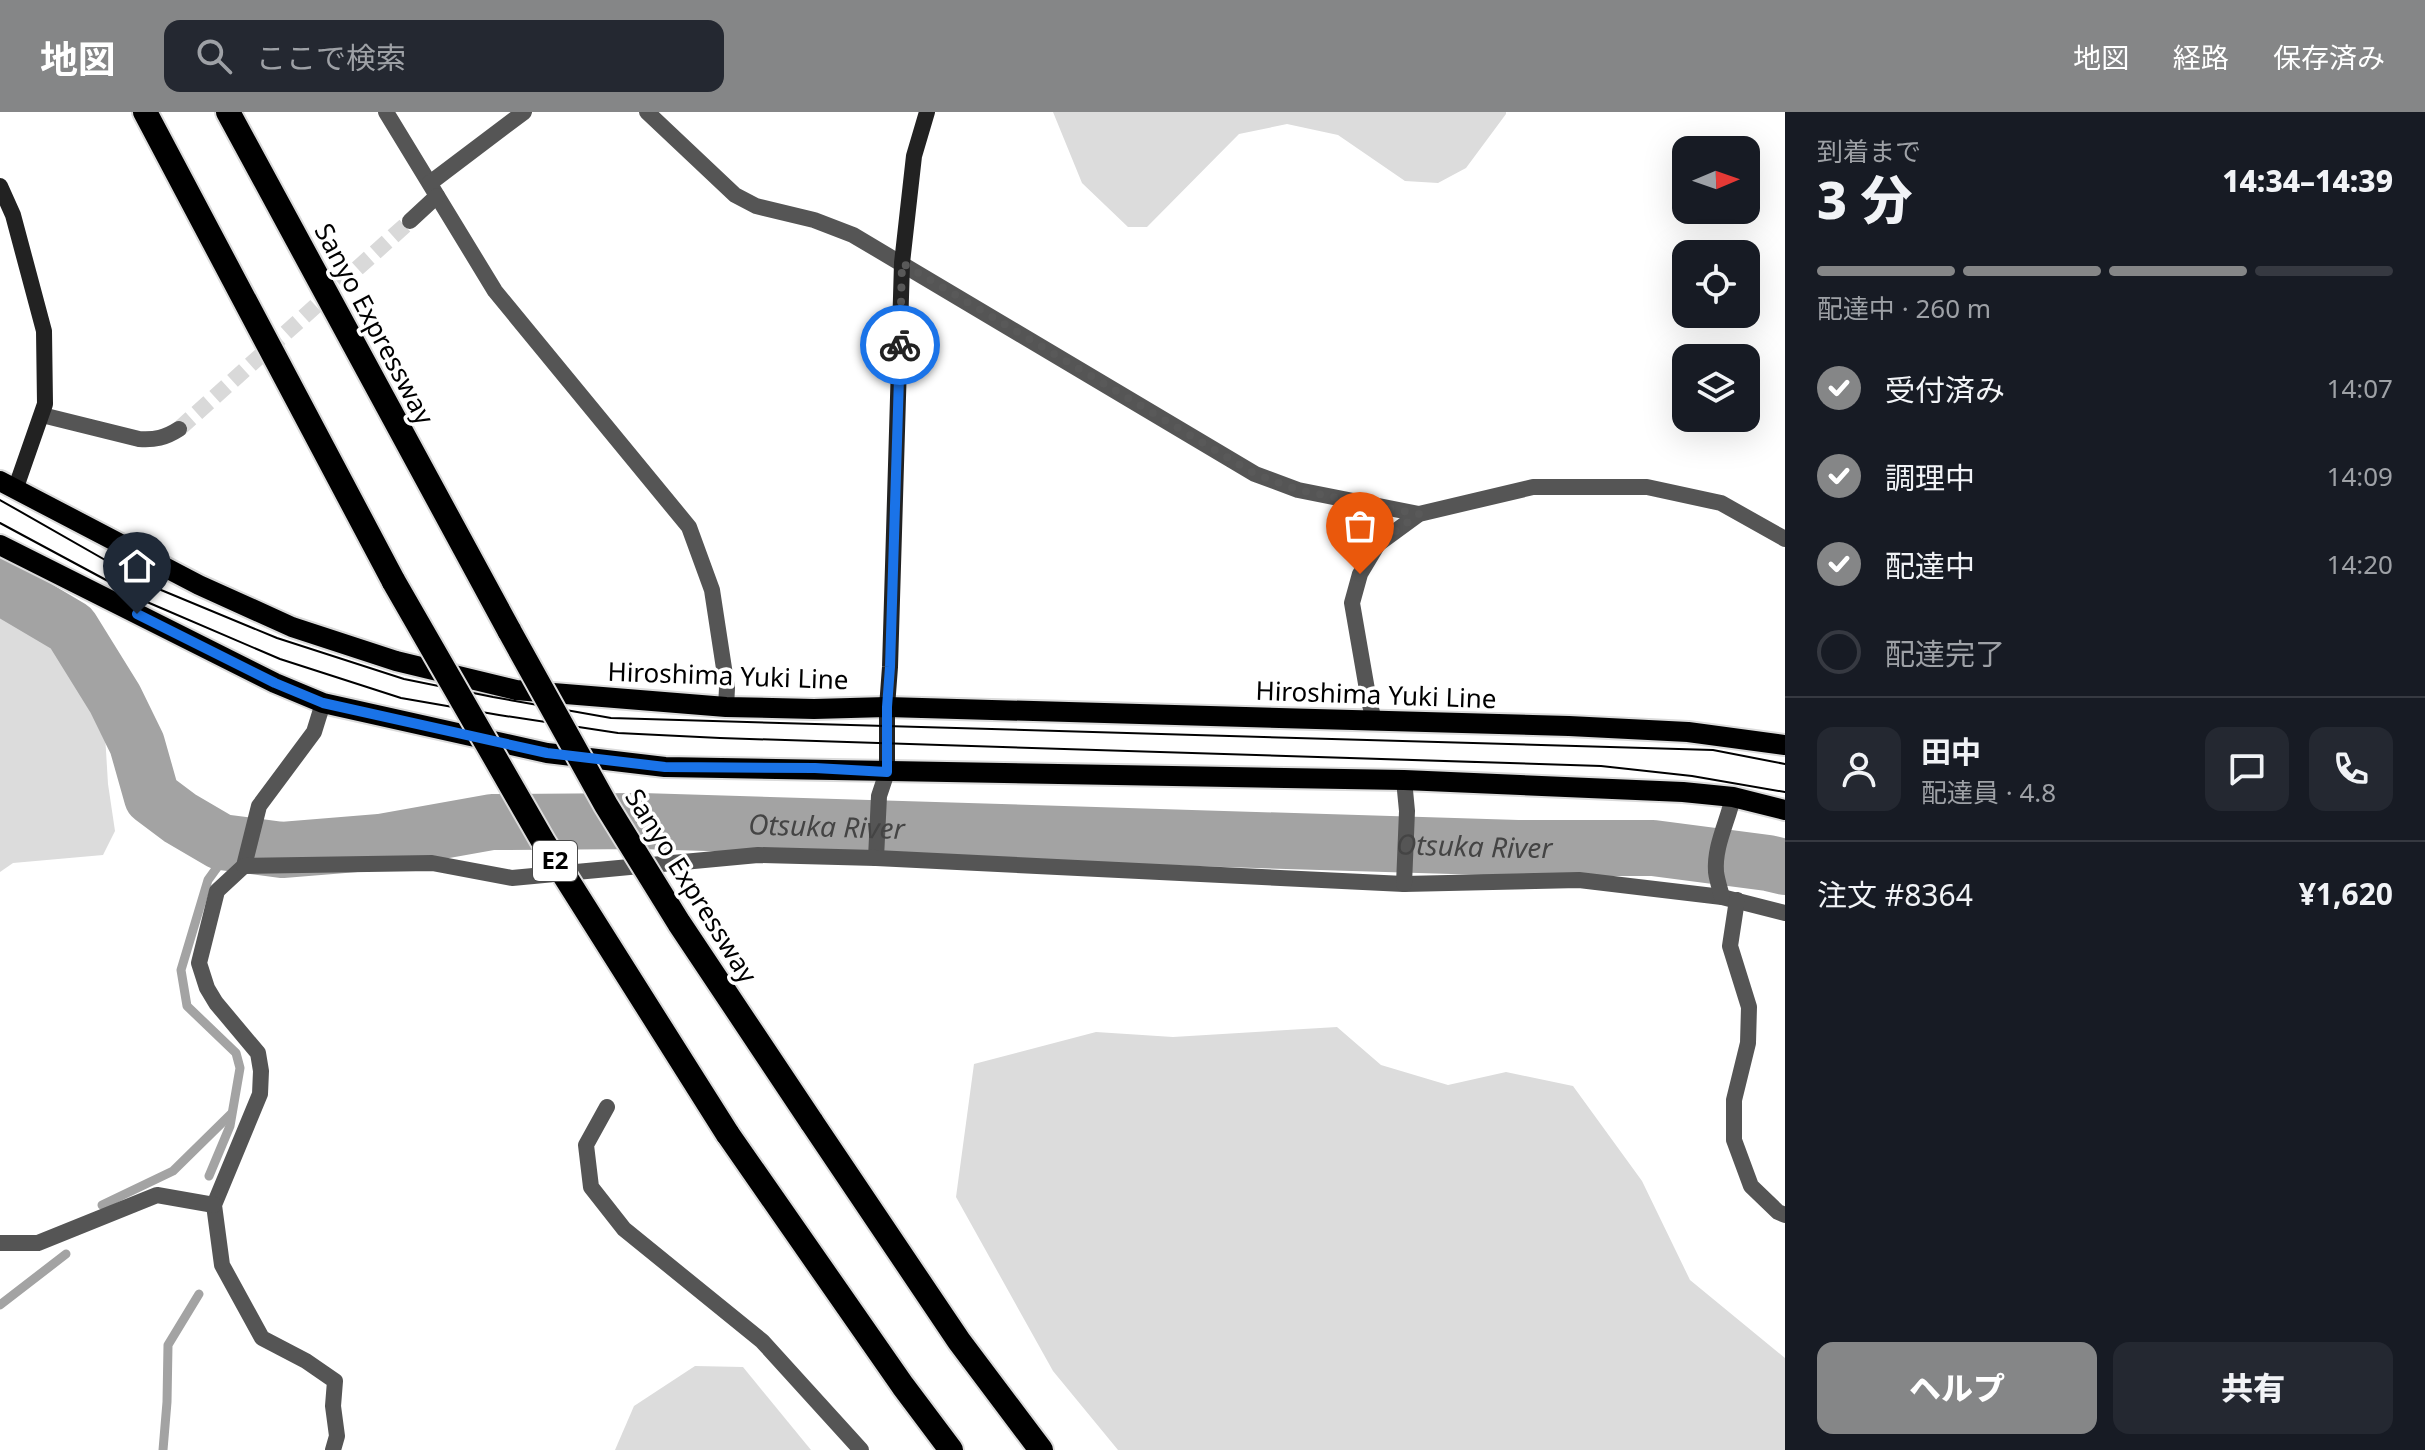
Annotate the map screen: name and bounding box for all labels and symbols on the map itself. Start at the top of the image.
north arrow [1672,136,1760,224]
street label: Sanyo Expressway [307,217,443,431]
courier [860,305,940,385]
pin [1326,492,1394,574]
pin [103,532,171,614]
street label: Hiroshima Yuki Line [607,653,849,697]
street label: Hiroshima Yuki Line [1255,672,1497,716]
street label: Sanyo Expressway [618,781,767,990]
water label: Otsuka River [748,804,907,847]
water label: Otsuka River [1396,824,1554,866]
road number: E2 [533,841,577,881]

